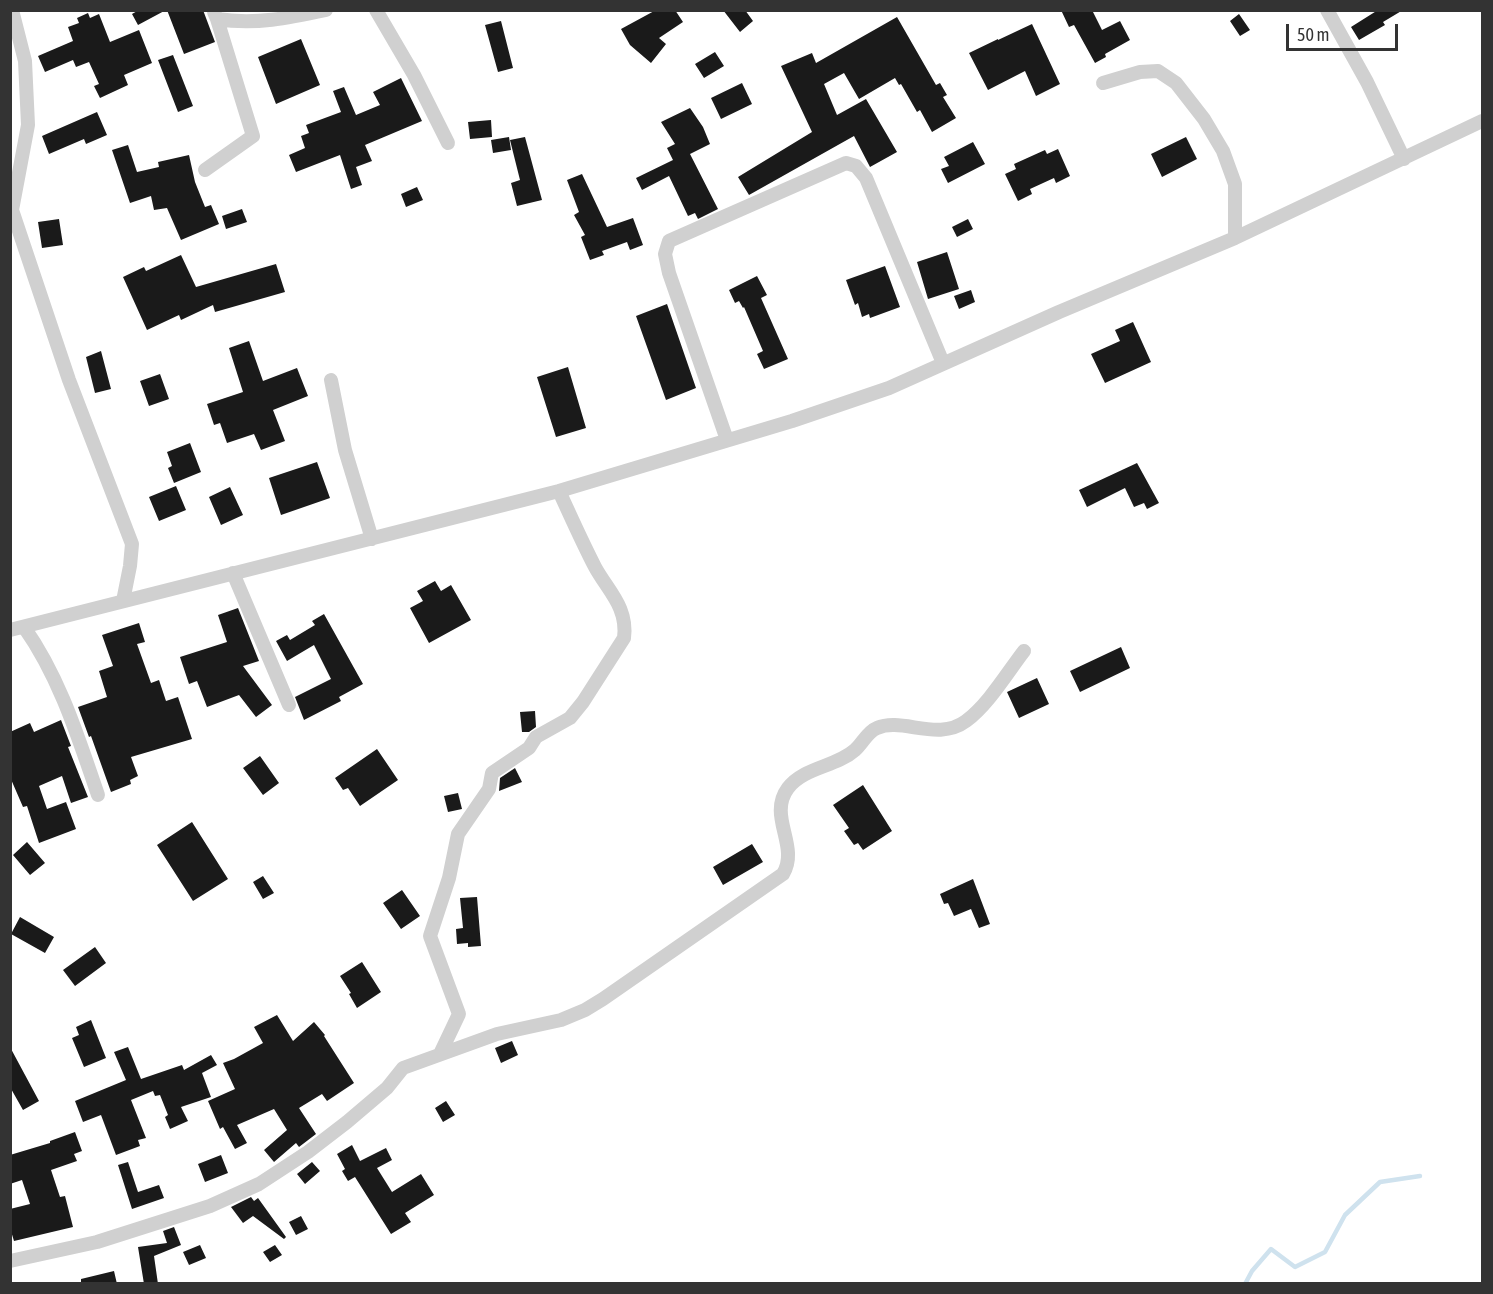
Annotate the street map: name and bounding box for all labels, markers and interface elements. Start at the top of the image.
scale bar [1289,12,1402,50]
text: 50 m [1297,24,1329,45]

